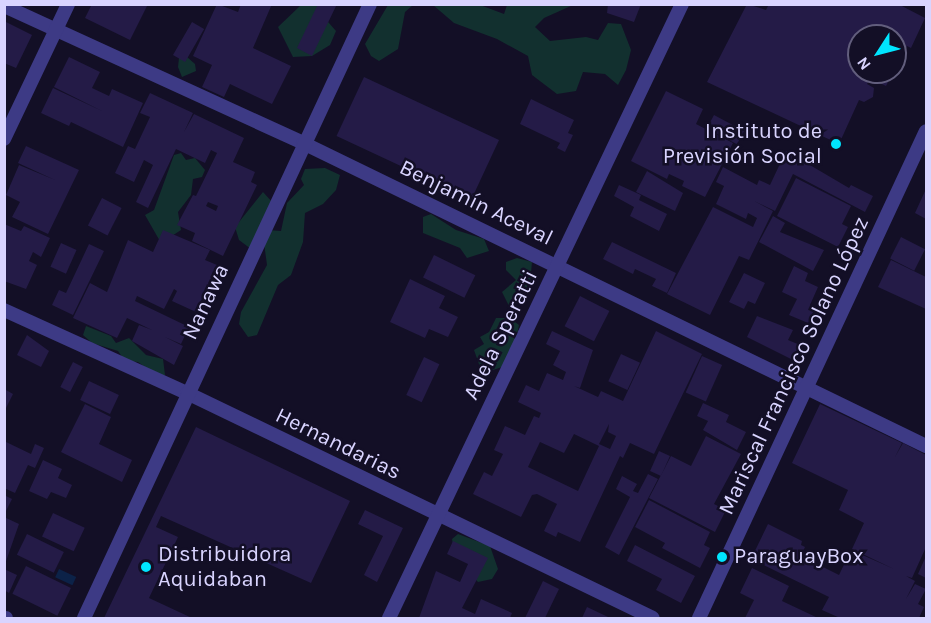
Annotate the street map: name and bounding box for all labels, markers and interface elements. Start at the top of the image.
north arrow [847,24,907,84]
text: N [853,53,875,74]
place label: Instituto de Previsión Social [663,118,822,170]
marker: Instituto de Previsión Social [827,135,845,153]
street label: Benjamín Aceval [395,154,557,252]
street label: Mariscal Francisco Solano López [713,213,875,519]
street label: Nanawa [177,260,235,344]
street label: Adela Speratti [458,266,544,404]
street label: Hernandarias [271,402,405,486]
place label: Distribuidora Aquidaban [158,541,291,592]
place label: ParaguayBox [734,544,863,570]
marker: ParaguayBox [715,550,729,564]
marker: Distribuidora Aquidaban [139,560,153,574]

